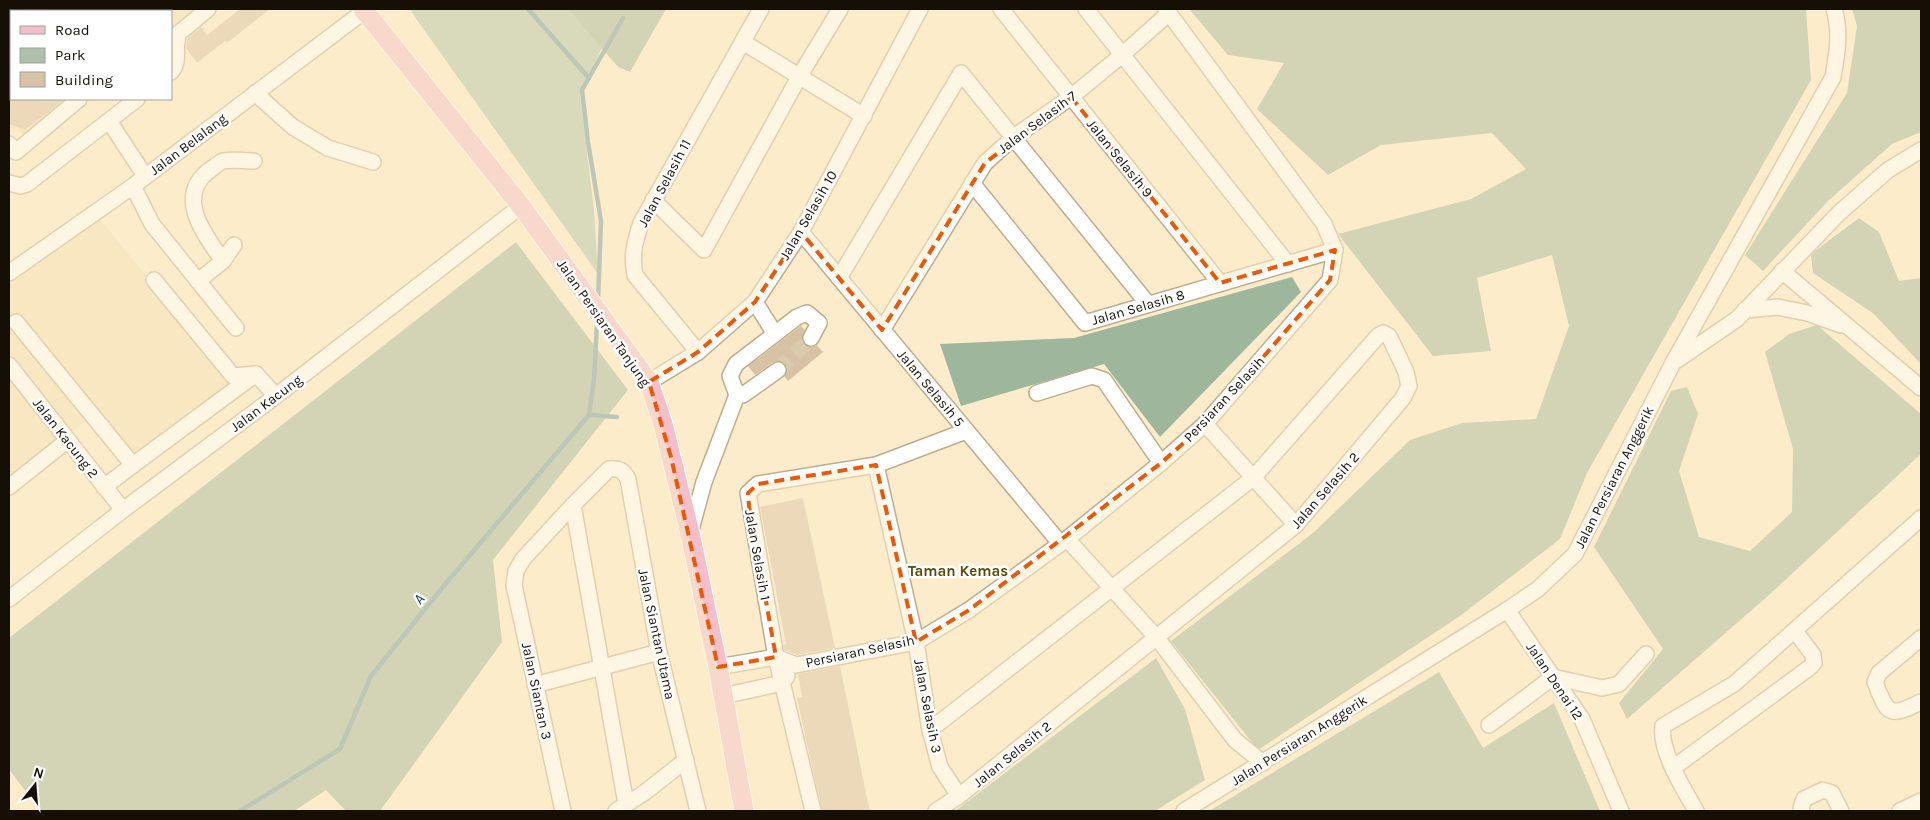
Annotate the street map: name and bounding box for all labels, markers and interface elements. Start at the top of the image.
legend [10,10,172,100]
text: Road [55,21,90,39]
text: Park [55,46,85,64]
text: Building [55,71,113,89]
street label: Jalan Selasih 7 [995,87,1080,157]
street label: Jalan Belalang [146,110,230,179]
street label: Jalan Selasih 9 [1083,116,1156,201]
street label: Jalan Selasih 11 [634,137,695,230]
street label: Jalan Selasih 10 [776,168,841,263]
street label: Jalan Persiaran Tanjung [553,256,654,390]
street label: Jalan Selasih 8 [1090,286,1187,329]
street label: Jalan Selasih 5 [893,346,968,430]
street label: Persiaran Selasih [1180,353,1268,446]
street label: Jalan Kacung [227,371,305,436]
street label: Jalan Kacung 2 [29,395,102,482]
street label: Jalan Persiaran Anggerik [1571,403,1658,551]
street label: Jalan Selasih 2 [1288,449,1363,532]
street label: Jalan Selasih 1 [741,508,774,602]
district label: Taman Kemas [908,562,1008,580]
street label: Jalan Siantan Utama [634,567,679,701]
water label: A [410,590,429,608]
street label: Persiaran Selasih [804,632,916,671]
street label: Jalan Denai 12 [1522,639,1587,723]
street label: Jalan Siantan 3 [518,641,555,741]
street label: Jalan Selasih 3 [910,658,945,755]
street label: Jalan Persiaran Anggerik [1228,692,1370,789]
street label: Jalan Selasih 2 [970,718,1055,791]
north arrow [10,760,60,810]
text: N [31,763,46,783]

